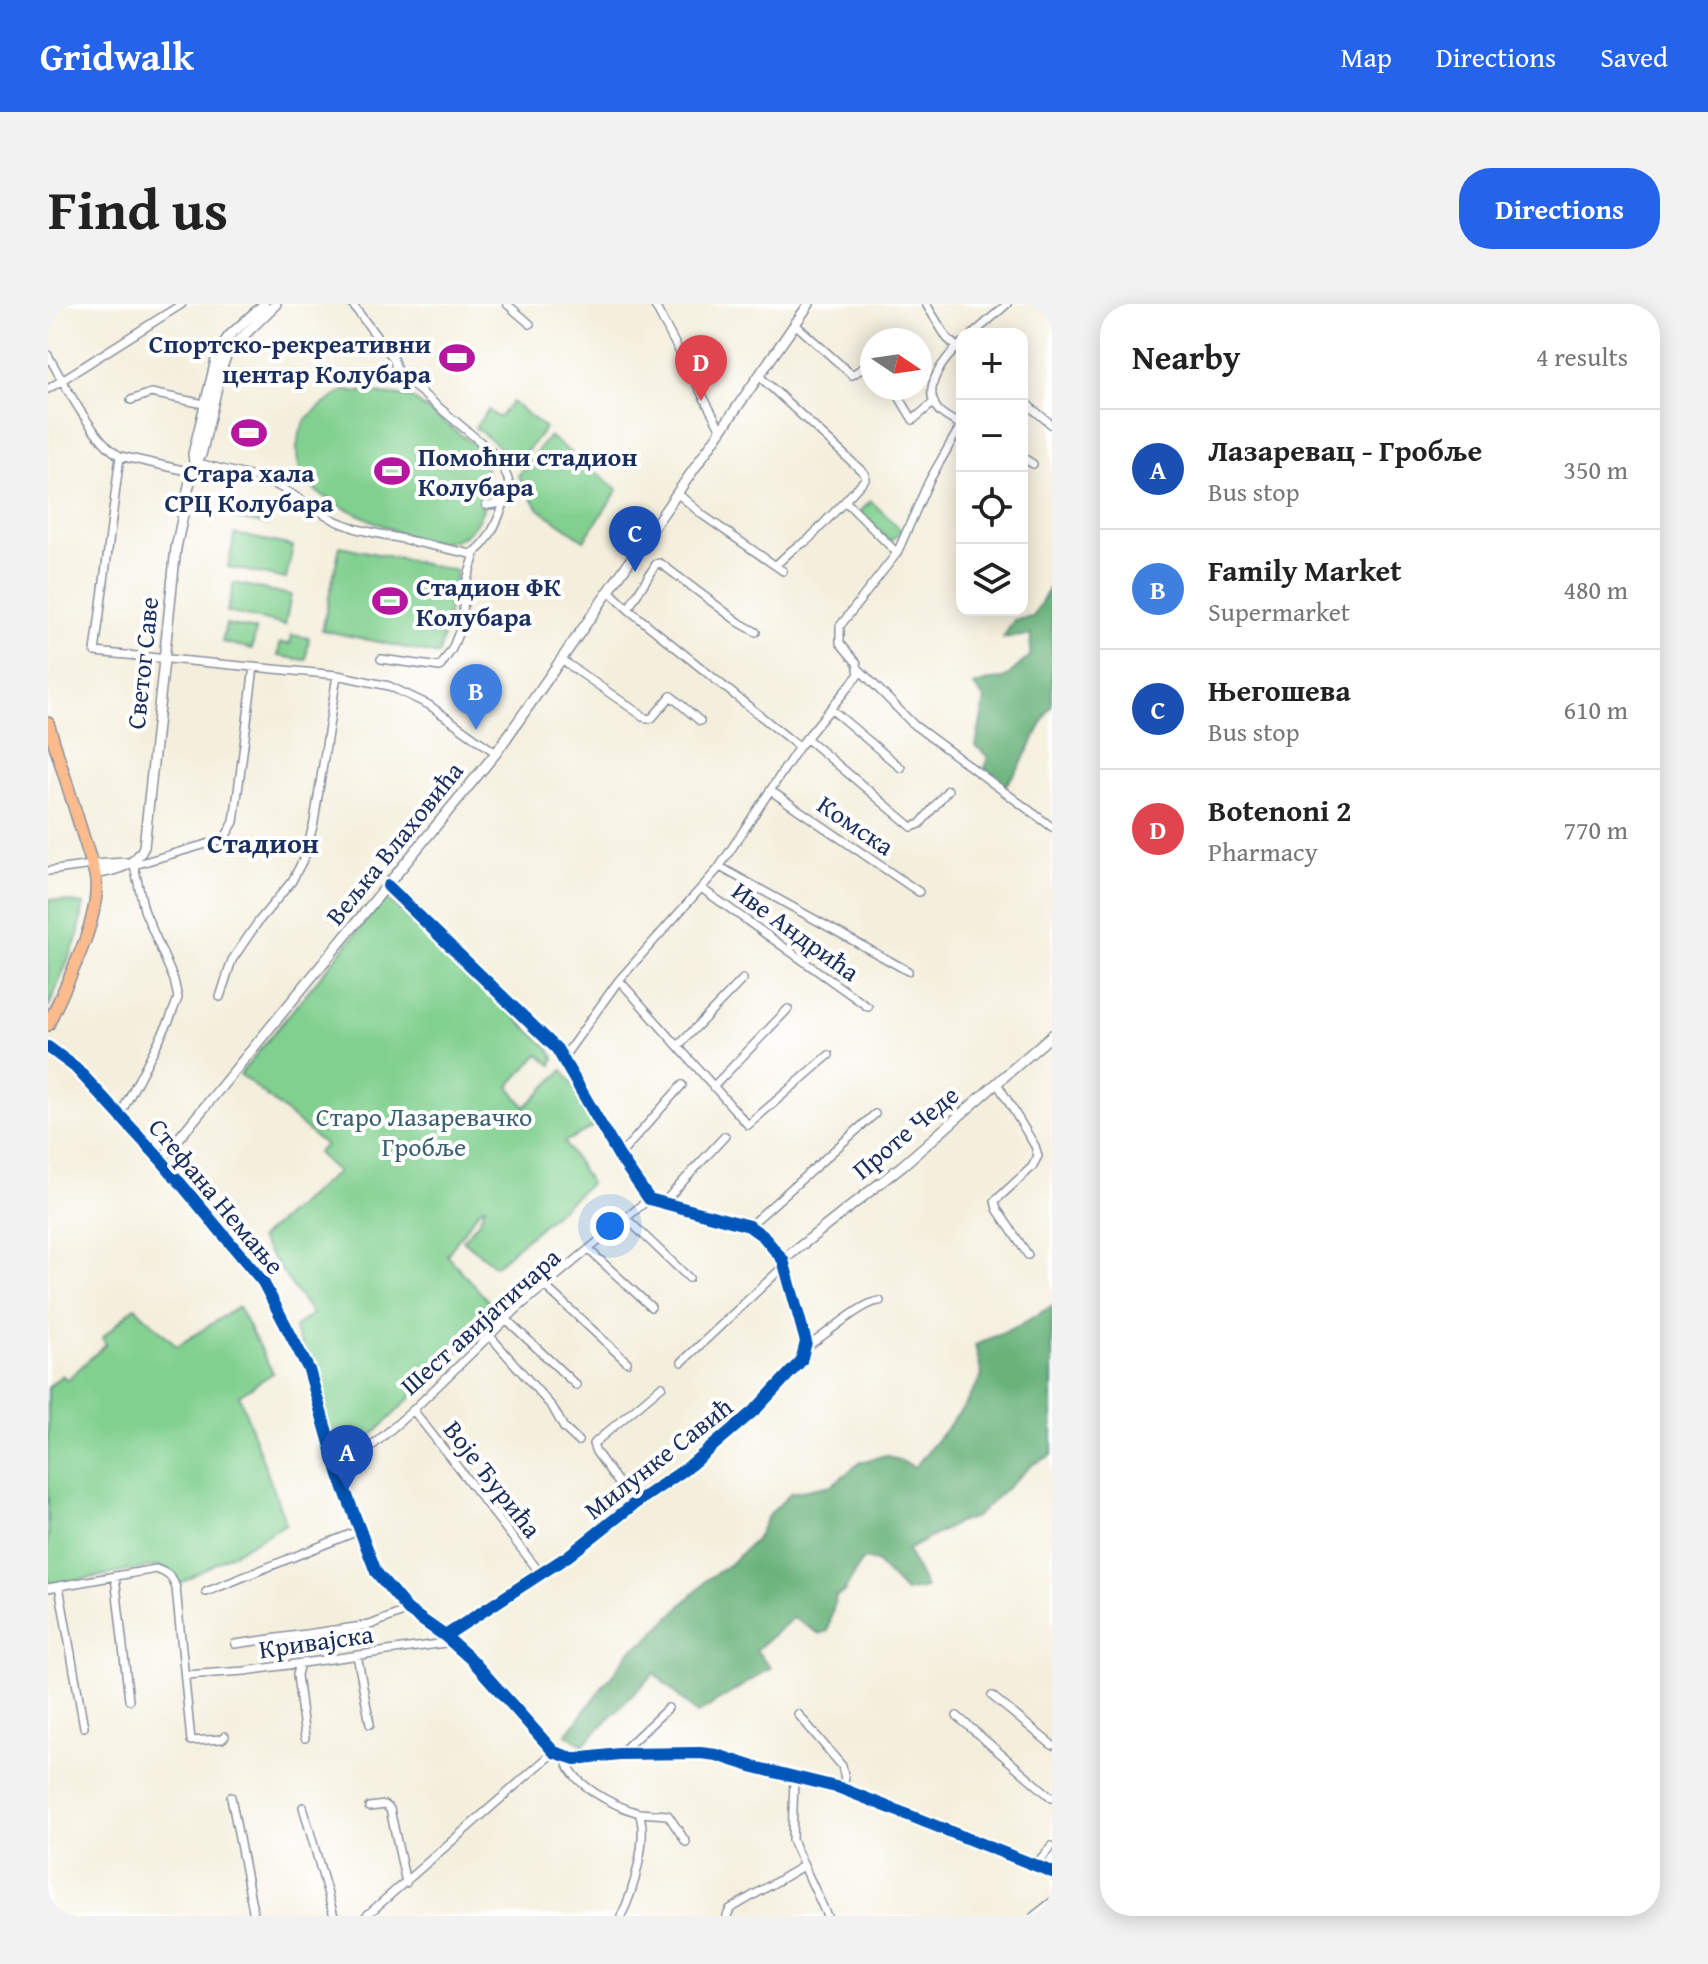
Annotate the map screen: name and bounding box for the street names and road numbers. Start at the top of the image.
street label: Светог Саве [116,595,168,731]
street label: Вељка Влаховића [316,752,473,933]
street label: Комска [810,785,903,865]
street label: Иве Андрића [724,871,868,991]
street label: Проте Чеде [843,1076,967,1188]
street label: Стефана Немање [140,1109,294,1283]
street label: Шест авијатичара [391,1238,569,1404]
street label: Милунке Савић [575,1387,741,1529]
street label: Воје Ђурића [434,1412,552,1547]
street label: Кривајска [256,1614,376,1668]

